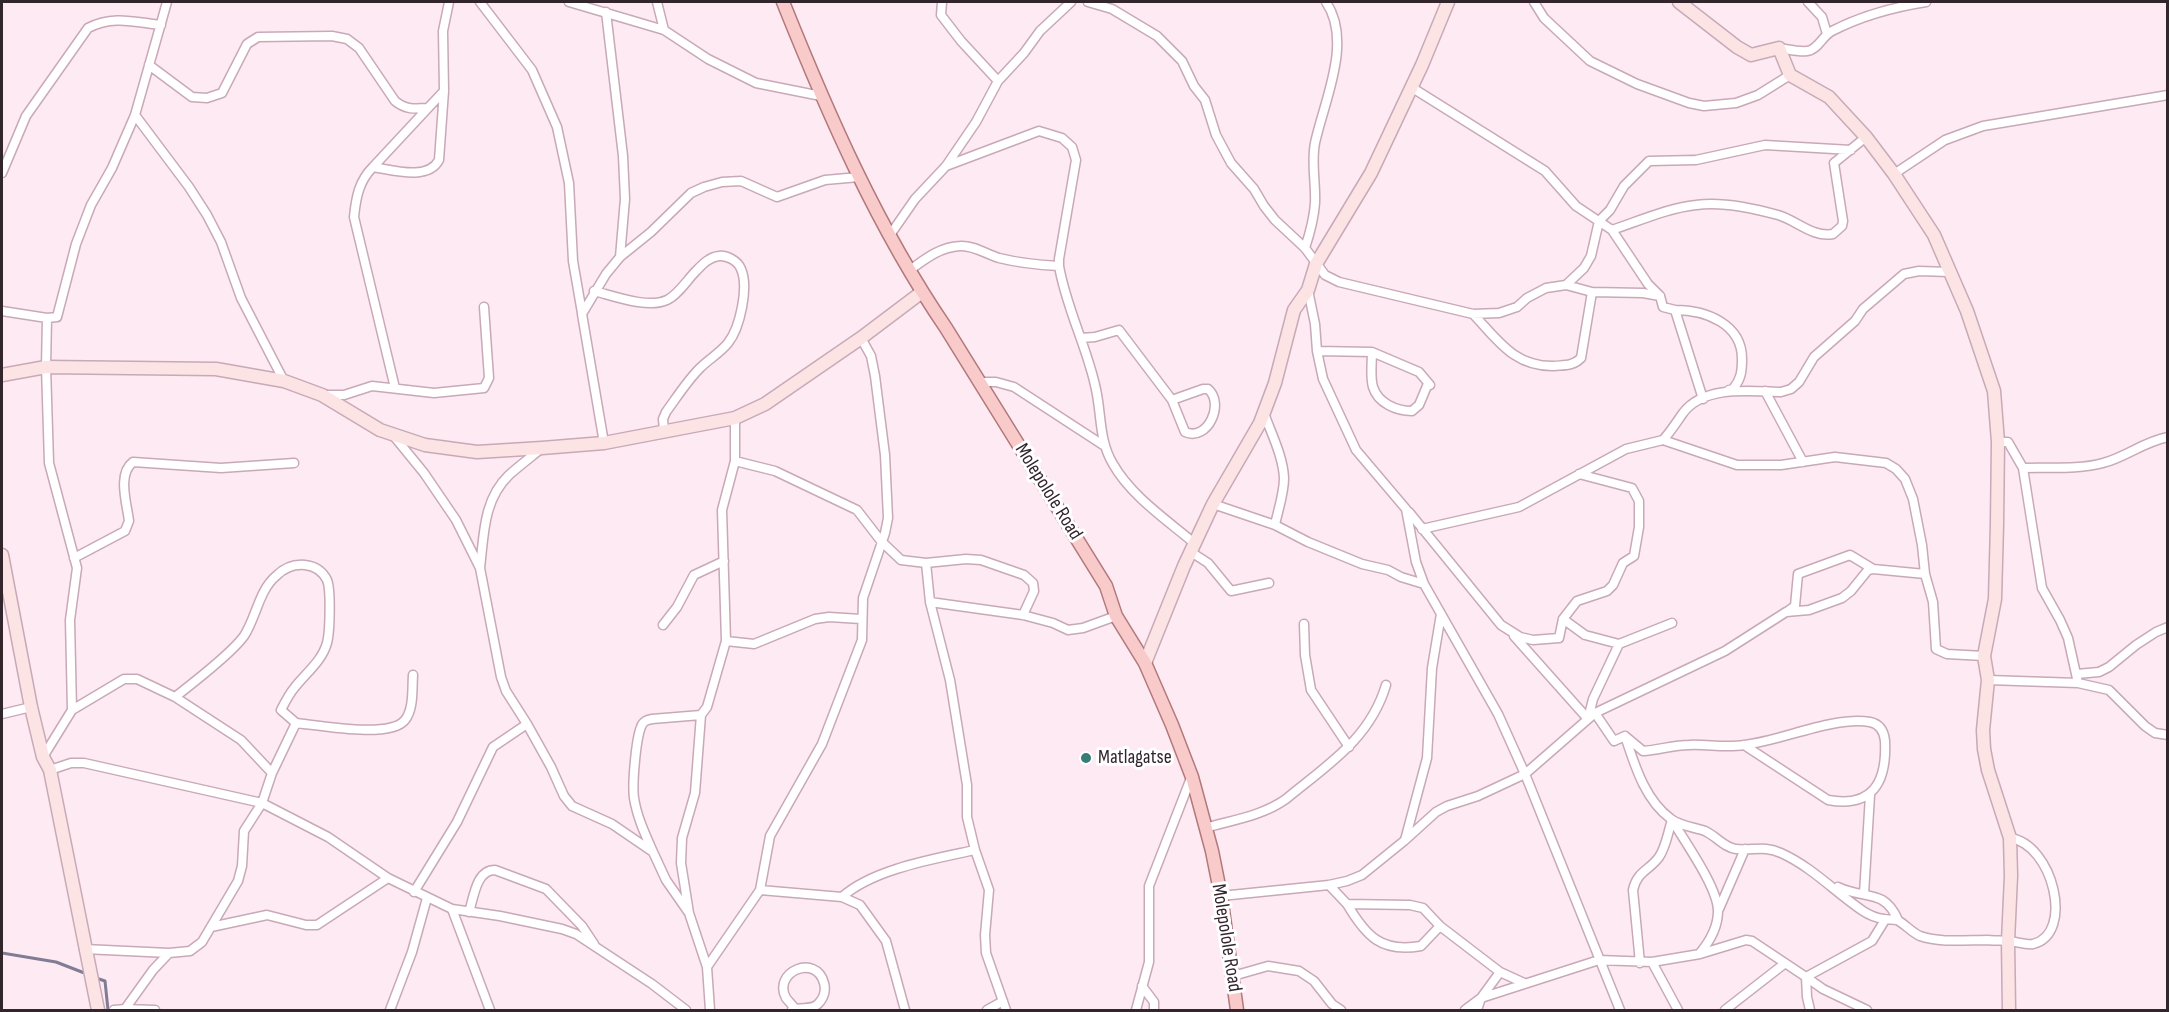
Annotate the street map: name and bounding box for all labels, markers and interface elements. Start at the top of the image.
street label: Molepolole Road [1009,440,1087,544]
place label: Matlagatse [1098,746,1172,770]
marker: Matlagatse [1079,751,1093,765]
street label: Molepolole Road [1206,882,1246,994]

